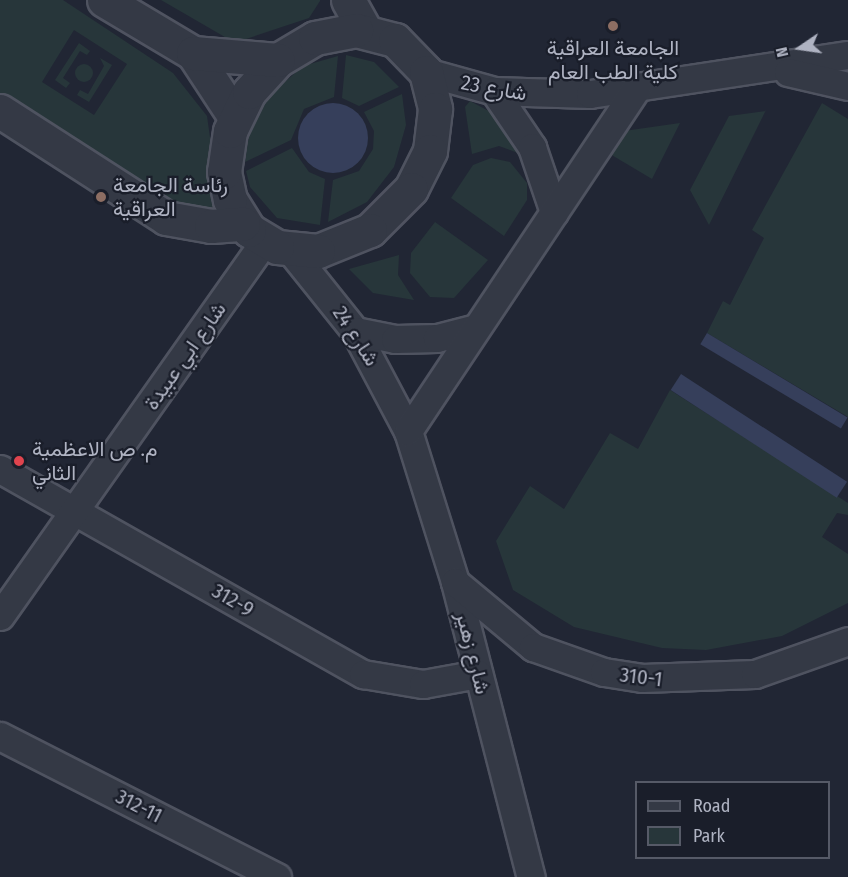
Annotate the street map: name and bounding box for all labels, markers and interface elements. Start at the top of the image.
north arrow [770,18,830,78]
marker: الجامعة العراقية كلية الطب العام [606,19,620,33]
place label: الجامعة العراقية كلية الطب العام [547,35,679,85]
text: N [772,45,792,59]
street label: شارع 23 [459,70,529,106]
place label: رئاسة الجامعة العراقية [113,172,228,222]
marker: رئاسة الجامعة العراقية [94,190,108,204]
street label: شارع ابي عبيدة [139,297,231,415]
street label: شارع 24 [327,301,385,371]
place label: م. ص الاعظمية الثاني [32,436,157,486]
marker: م. ص الاعظمية الثاني [10,452,28,470]
street label: 312-9 [208,578,258,622]
street label: شارع زهير [451,609,495,697]
street label: 310-1 [618,662,664,692]
legend [635,781,830,859]
street label: 312-11 [112,784,166,828]
text: Road [693,795,730,817]
text: Park [693,825,725,847]

